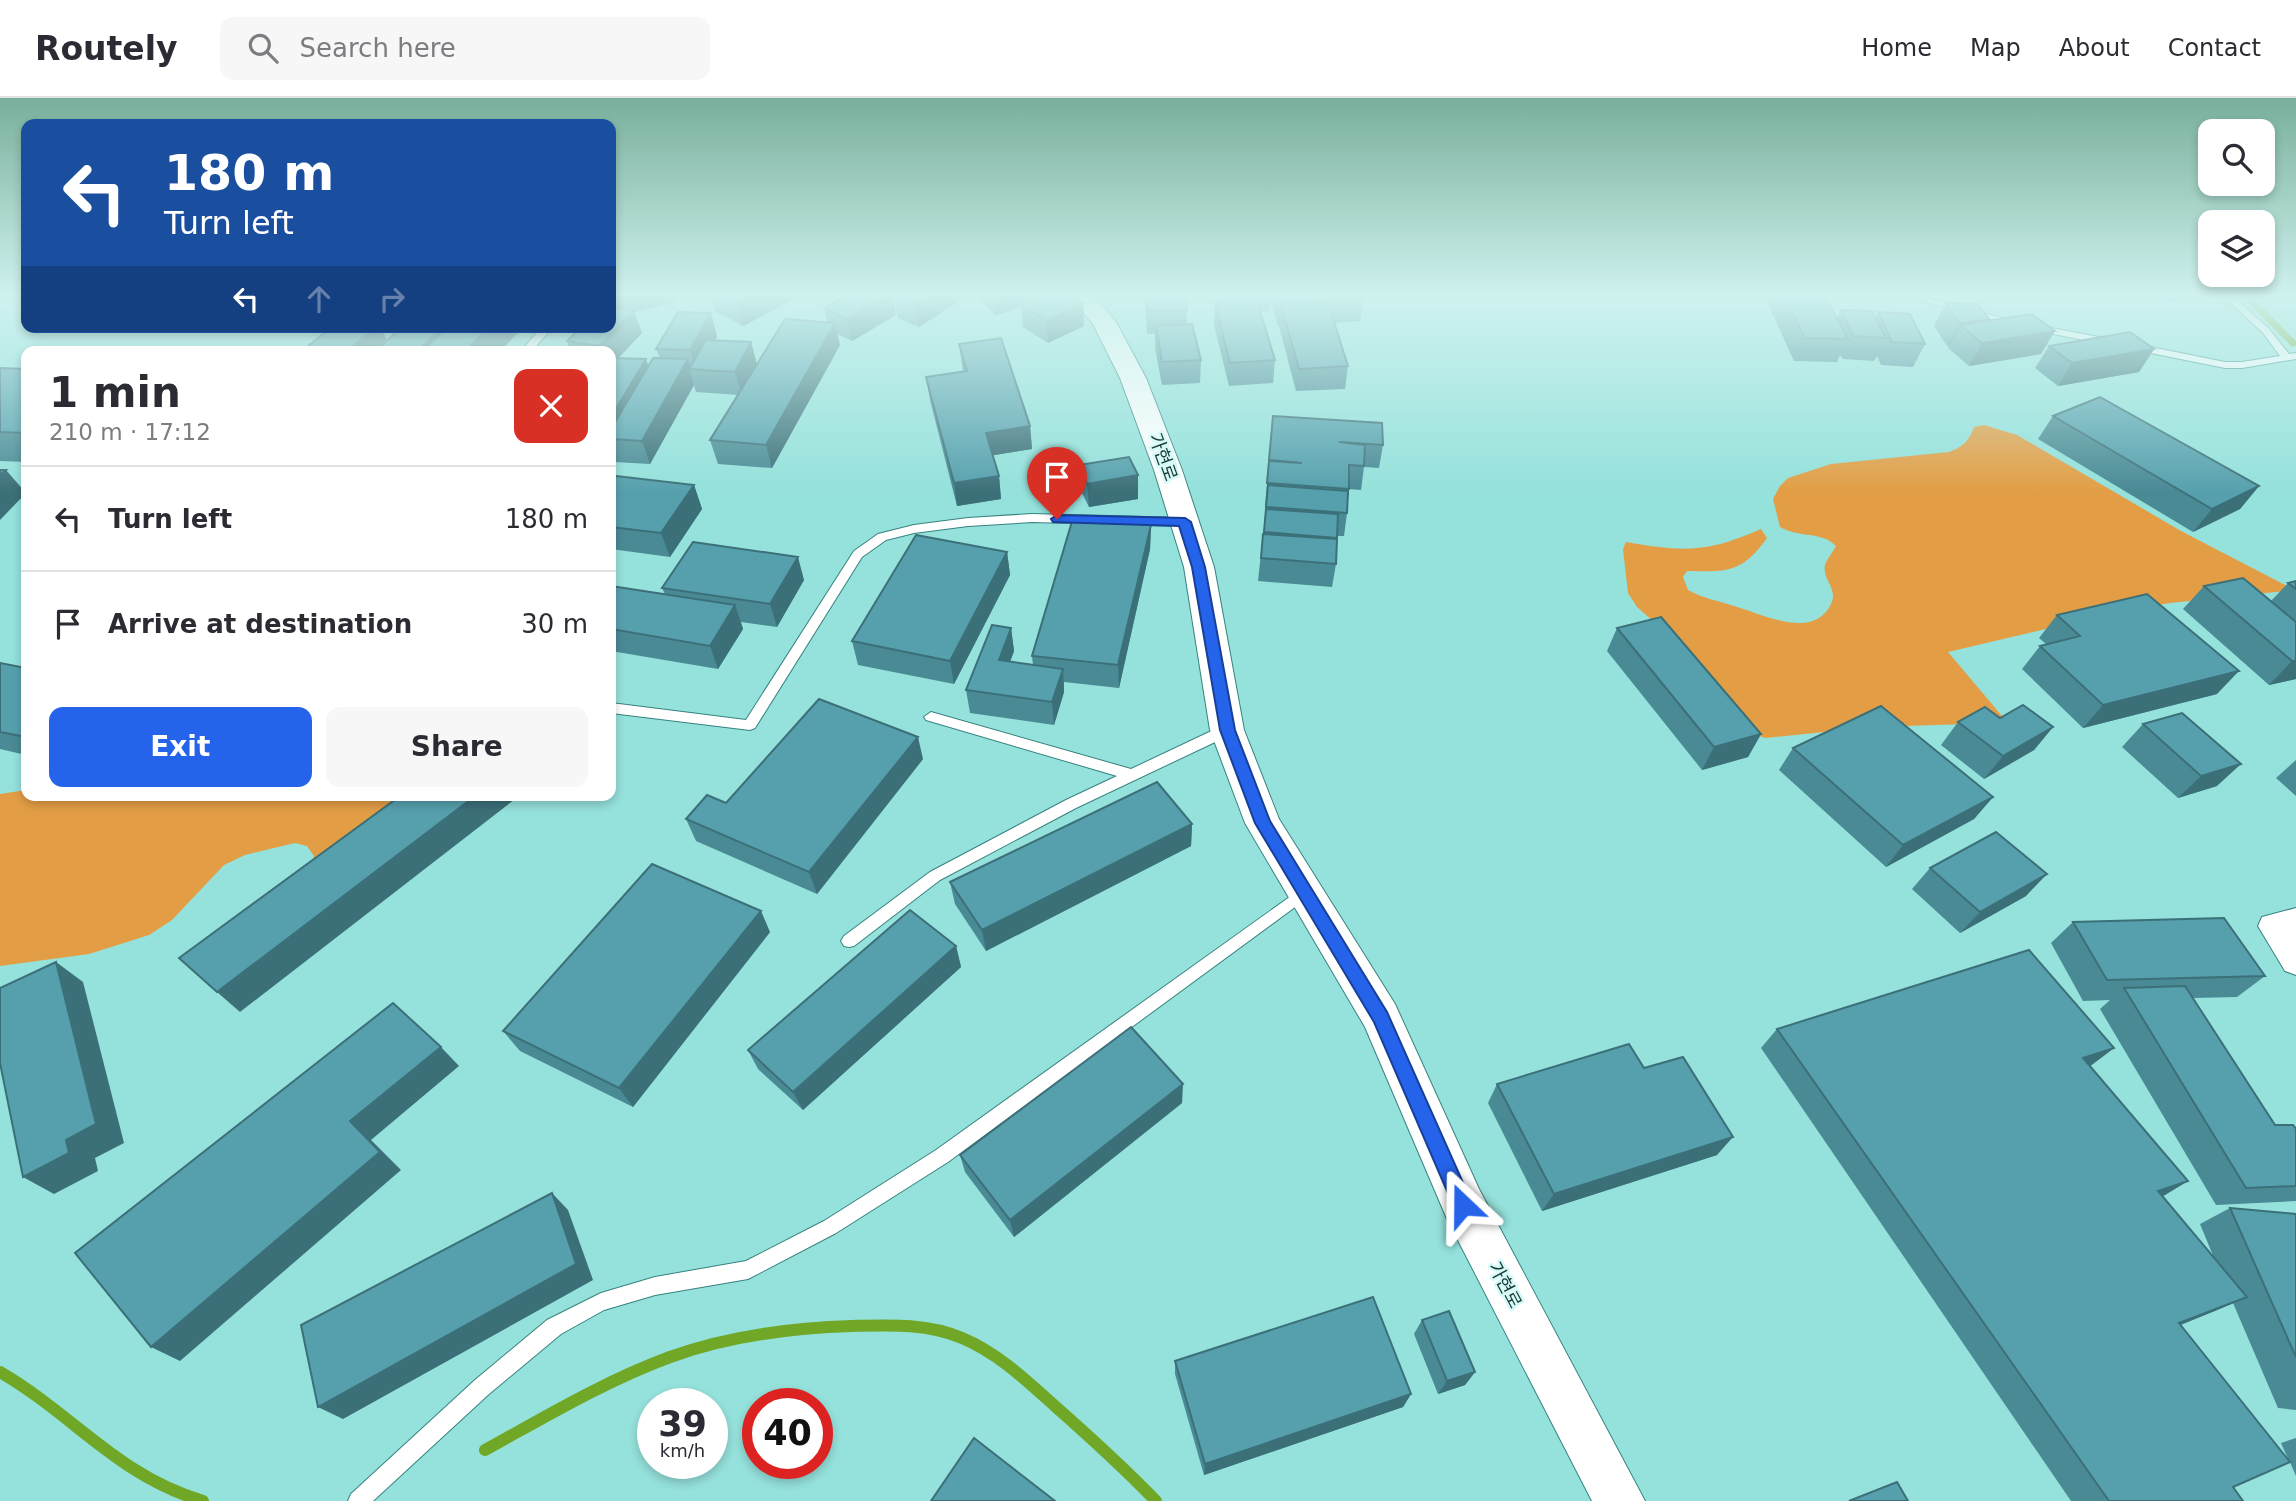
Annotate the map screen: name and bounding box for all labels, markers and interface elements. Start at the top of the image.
search box [220,17,710,80]
text: Routely [35,29,178,68]
icon: search [244,29,282,67]
text: Search here [300,33,456,63]
text: Home [1861,34,1932,62]
text: Map [1970,34,2021,62]
text: About [2059,34,2130,62]
text: Contact [2168,34,2261,62]
map controls [2198,119,2275,287]
button: search [2198,119,2275,196]
text: 180 m [164,145,334,202]
icon: left [49,147,140,238]
text: Turn left [164,204,294,242]
button: layers [2198,210,2275,287]
icon: left [227,280,265,318]
icon: ahead [300,280,338,318]
icon: right [373,280,411,318]
text: 1 min [49,368,181,417]
button: close [514,369,588,443]
text: 210 m · 17:12 [49,419,211,445]
street label: 가현로 [1145,430,1182,484]
pin [1027,447,1087,519]
icon: arrive [1038,458,1076,496]
icon: left [49,500,87,538]
text: Turn left [108,504,232,534]
text: 180 m [505,504,588,534]
icon: arrive [49,605,87,643]
text: Arrive at destination [108,609,412,639]
text: 30 m [521,609,588,639]
button: Exit [49,707,312,787]
button: Share [326,707,588,787]
position arrow [1426,1168,1500,1242]
street label: 가현로 [1485,1258,1526,1312]
speed limit sign: 40 [742,1388,833,1479]
text: 39 [658,1404,707,1444]
text: km/h [660,1440,705,1461]

